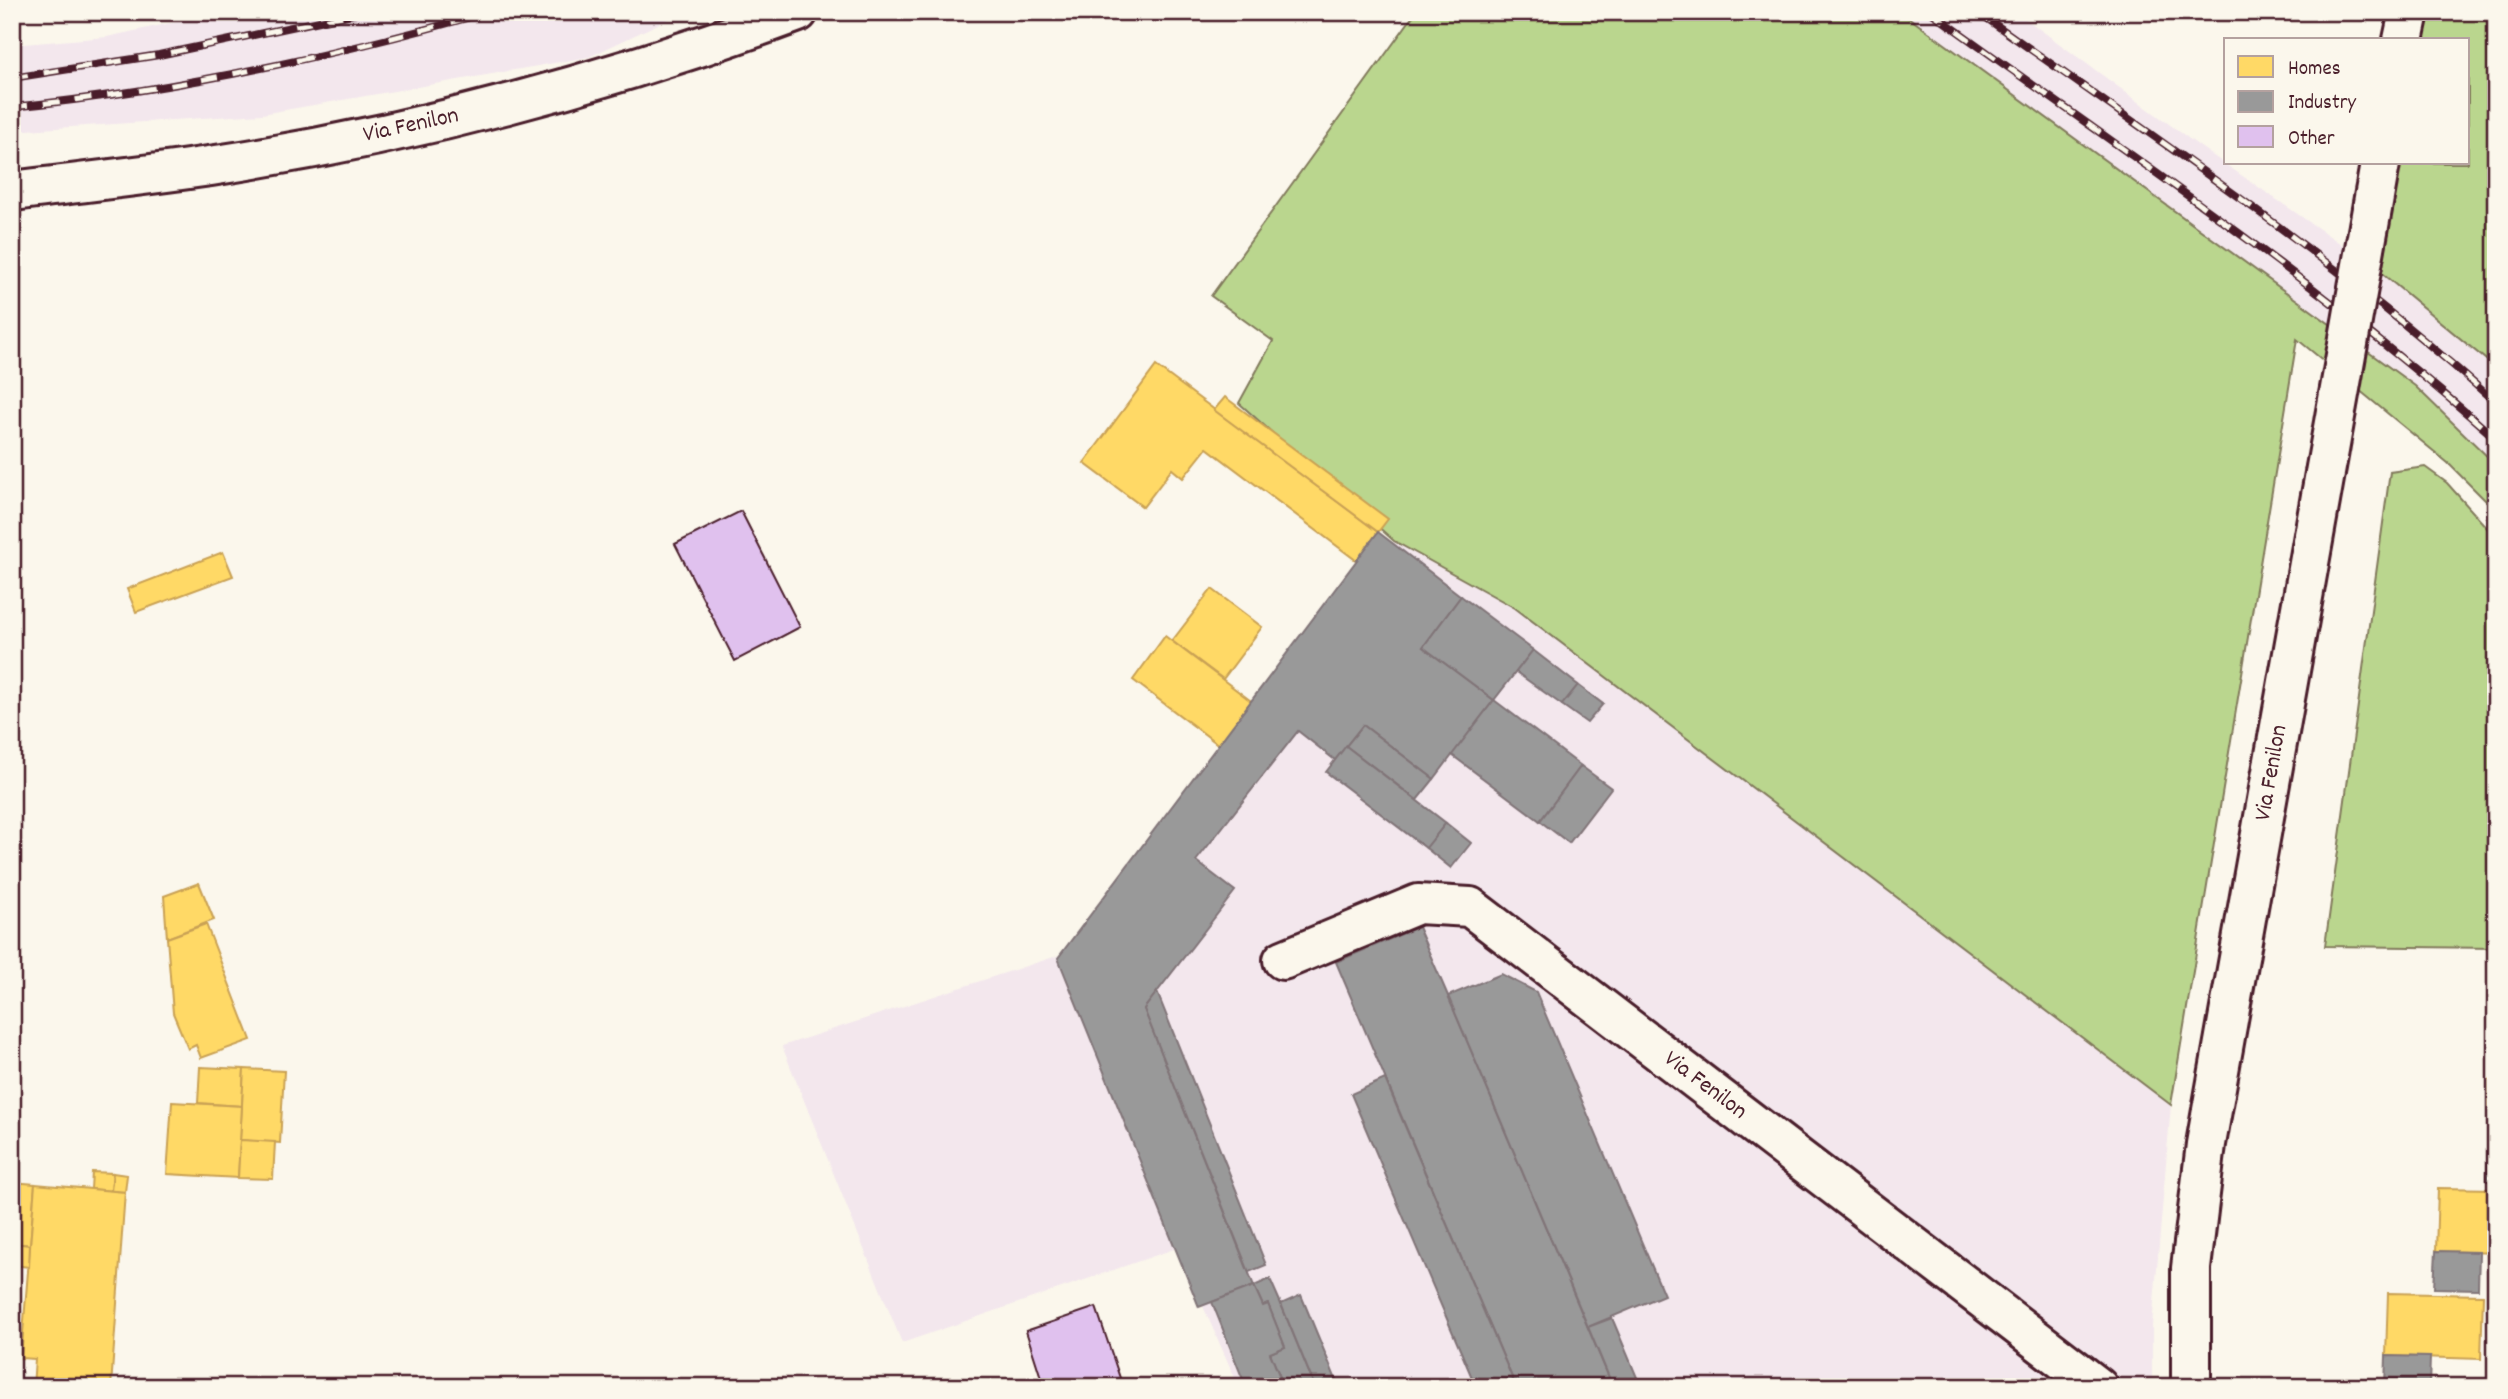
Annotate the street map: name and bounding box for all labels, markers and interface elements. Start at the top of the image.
legend [2224,38,2470,164]
text: Homes [2288,55,2341,85]
text: Industry [2288,89,2356,119]
street label: Via Fenilon [360,99,462,153]
text: Other [2288,125,2335,155]
street label: Via Fenilon [2247,722,2297,824]
street label: Via Fenilon [1656,1043,1754,1129]

